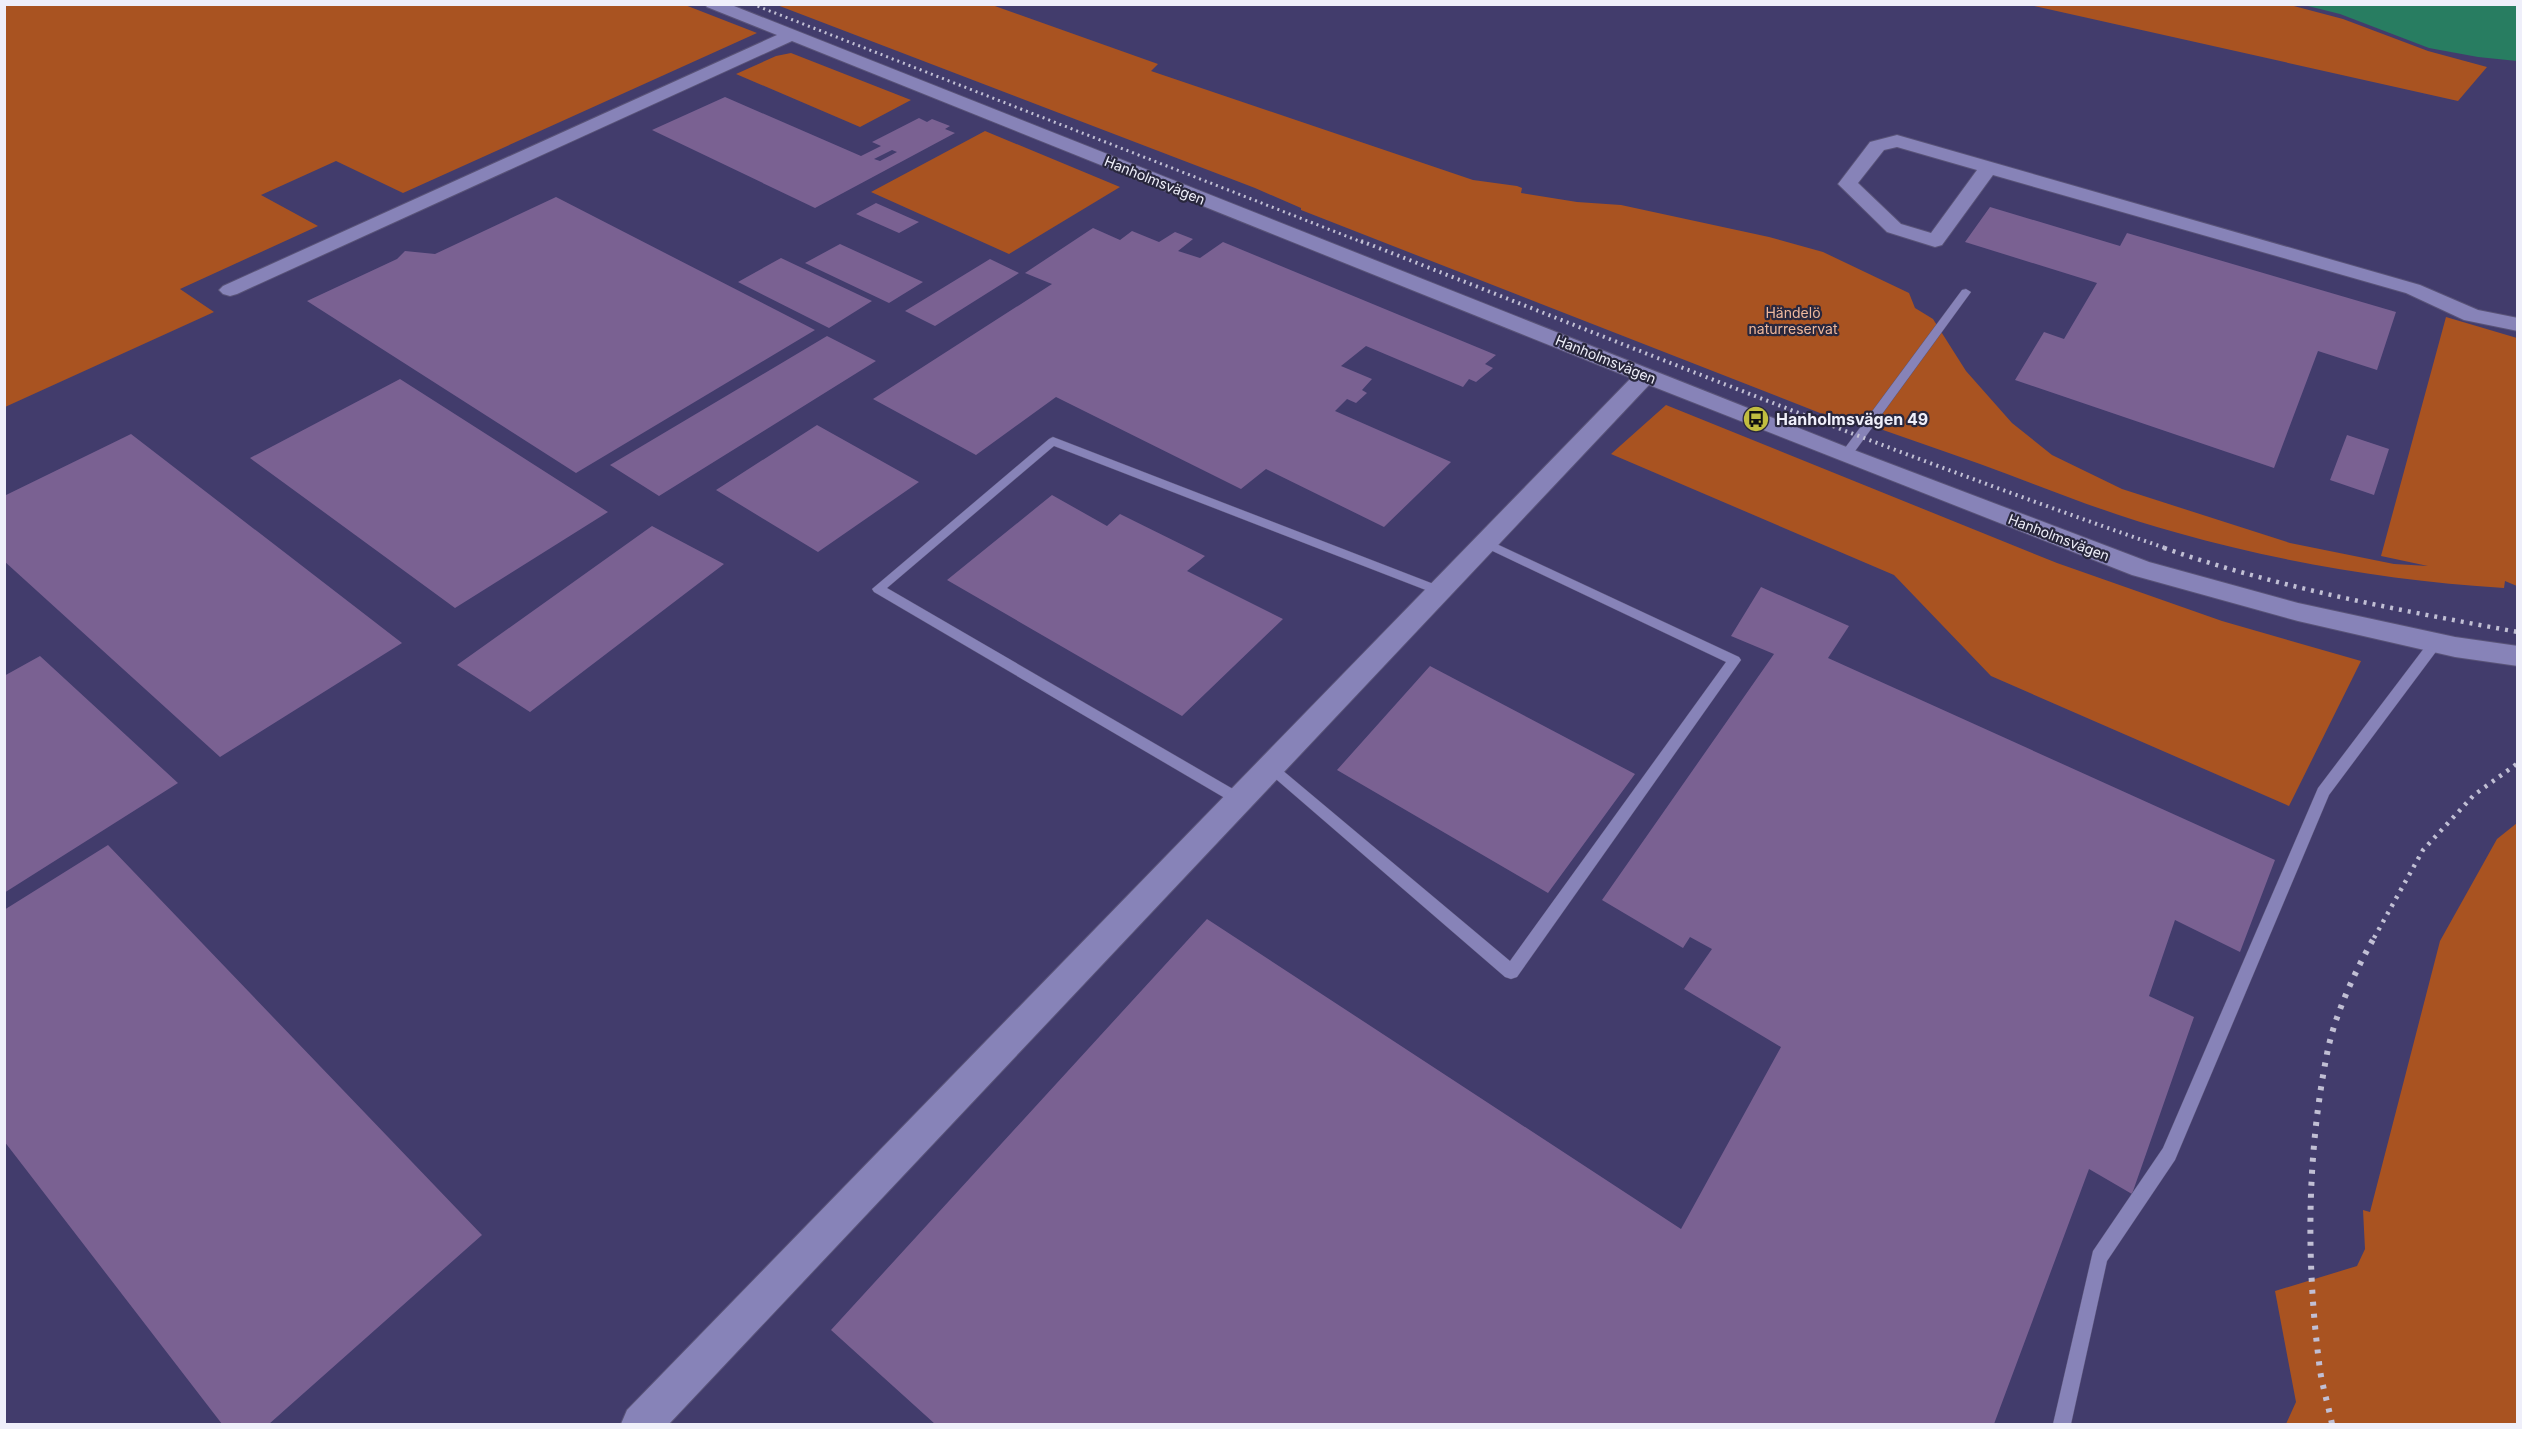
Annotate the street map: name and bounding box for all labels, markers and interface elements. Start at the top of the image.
street label: Hanholmsvägen [1102,152,1208,208]
park label: Händelö naturreservat [1749,304,1838,337]
street label: Hanholmsvägen [1553,331,1659,387]
bus stop icon: Hanholmsvägen 49 [1741,404,1771,434]
place label: Hanholmsvägen 49 [1776,409,1928,429]
street label: Hanholmsvägen [2006,510,2112,564]

